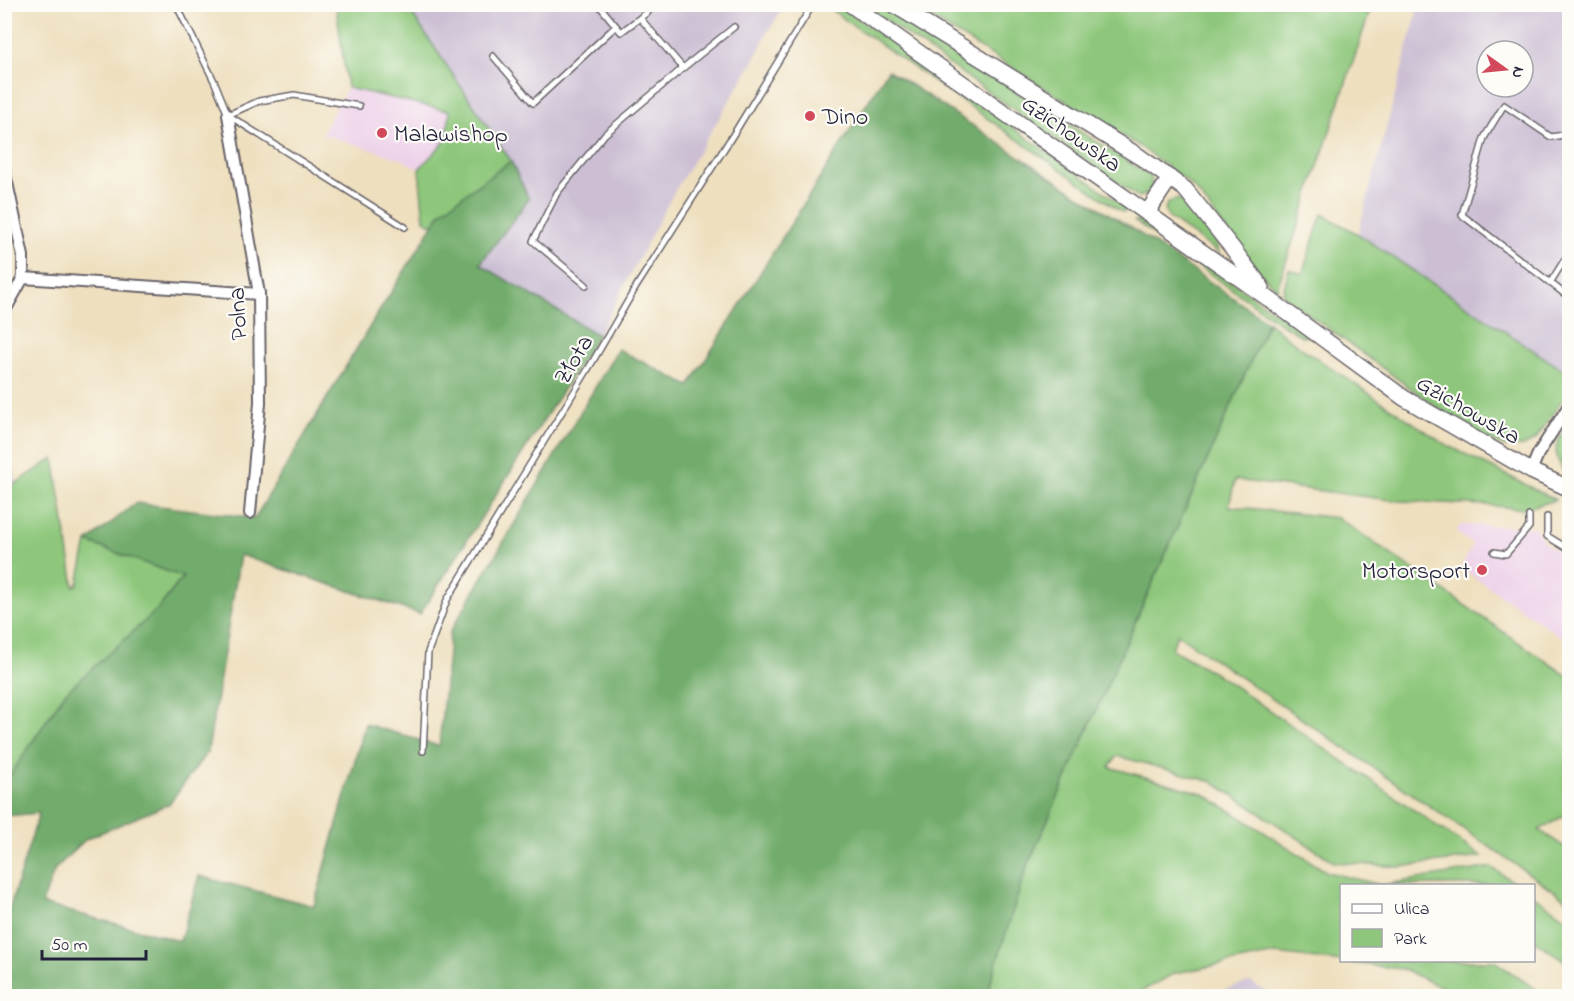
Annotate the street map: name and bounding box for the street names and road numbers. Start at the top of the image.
street label: Gzichowska [1013,88,1128,182]
street label: Polna [221,286,258,341]
street label: Złota [547,329,604,392]
street label: Gzichowska [1409,367,1526,455]

